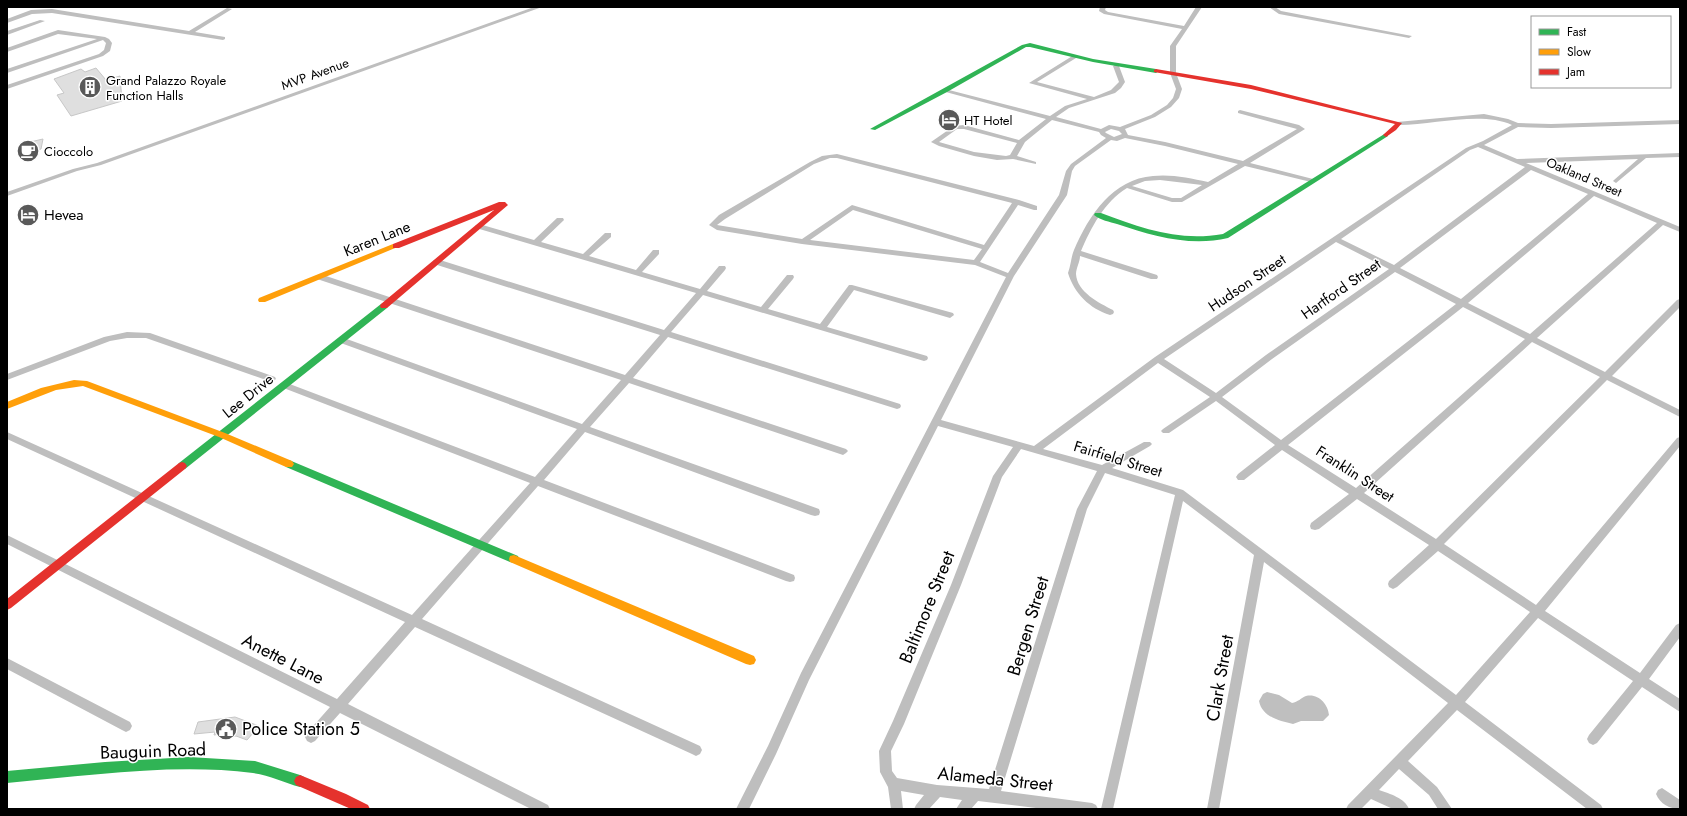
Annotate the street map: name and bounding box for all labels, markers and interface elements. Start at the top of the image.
legend [1531,16,1671,88]
text: Fast [1567,23,1586,41]
text: Slow [1567,43,1592,61]
street label: MVP Avenue [279,53,352,95]
text: Jam [1565,63,1585,81]
place label: Grand Palazzo Royale Function Halls [106,71,226,105]
building icon: Grand Palazzo Royale Function Halls [77,74,103,100]
hotel icon: HT Hotel [936,107,962,133]
place label: HT Hotel [964,111,1012,130]
cafe icon: Cioccolo [15,138,41,164]
place label: Cioccolo [44,142,93,161]
street label: Oakland Street [1543,153,1626,202]
hotel icon: Hevea [15,202,41,228]
place label: Hevea [44,204,84,226]
street label: Karen Lane [340,216,414,262]
street label: Hudson Street [1204,249,1291,317]
street label: Hartford Street [1297,253,1386,325]
street label: Lee Drive [218,368,278,423]
street label: Fairfield Street [1071,435,1165,483]
street label: Franklin Street [1311,440,1399,508]
street label: Baltimore Street [893,546,962,667]
street label: Bergen Street [1001,573,1056,679]
street label: Anette Lane [237,627,329,691]
street label: Clark Street [1200,632,1241,723]
public building icon: Police Station 5 [213,716,239,742]
place label: Police Station 5 [242,716,360,742]
street label: Bauguin Road [99,736,207,766]
street label: Alameda Street [936,760,1054,798]

